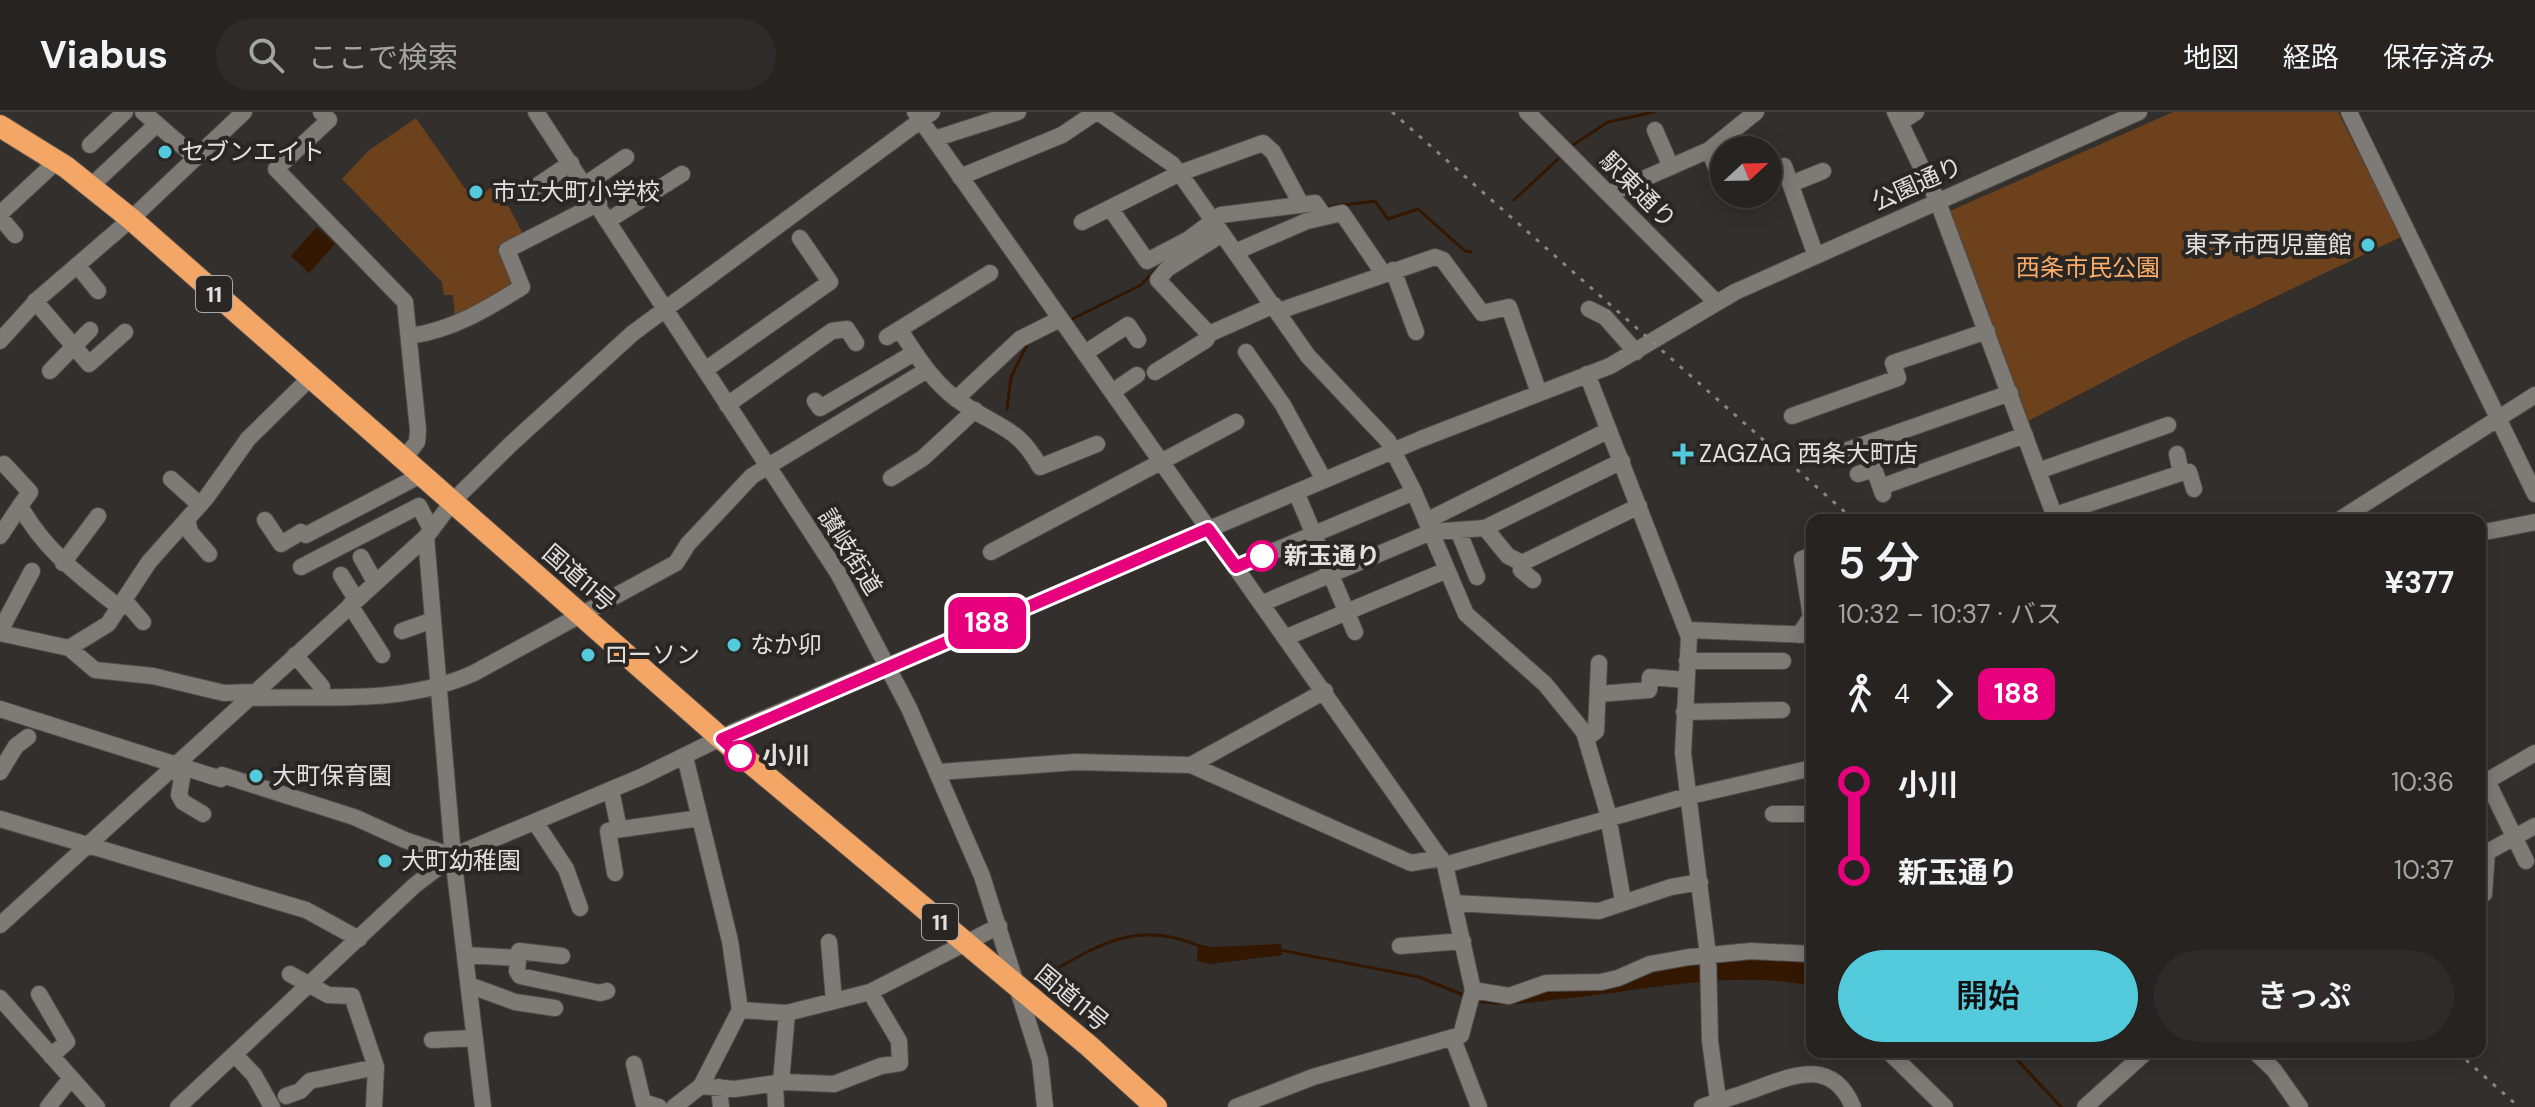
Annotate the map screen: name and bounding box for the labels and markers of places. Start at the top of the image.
place label: セブンエイト [181,136,325,167]
marker: セブンエイト [156,143,174,161]
place label: 市立大町小学校 [492,176,660,207]
marker: 市立大町小学校 [467,183,485,201]
place label: 東予市西児童館 [2184,229,2352,260]
marker: 東予市西児童館 [2359,236,2377,254]
place label: ZAGZAG 西条大町店 [1699,438,1918,469]
marker: ZAGZAG 西条大町店 [1674,445,1692,463]
place label: 新玉通り [1284,540,1380,571]
marker: 新玉通り [1247,541,1277,571]
place label: なか卯 [750,629,822,660]
marker: なか卯 [725,636,743,654]
place label: ローソン [604,639,700,670]
marker: ローソン [579,646,597,664]
place label: 小川 [762,740,810,771]
marker: 小川 [725,741,755,771]
place label: 大町保育園 [272,760,392,791]
marker: 大町保育園 [247,767,265,785]
place label: 大町幼稚園 [401,845,521,876]
marker: 大町幼稚園 [376,852,394,870]

